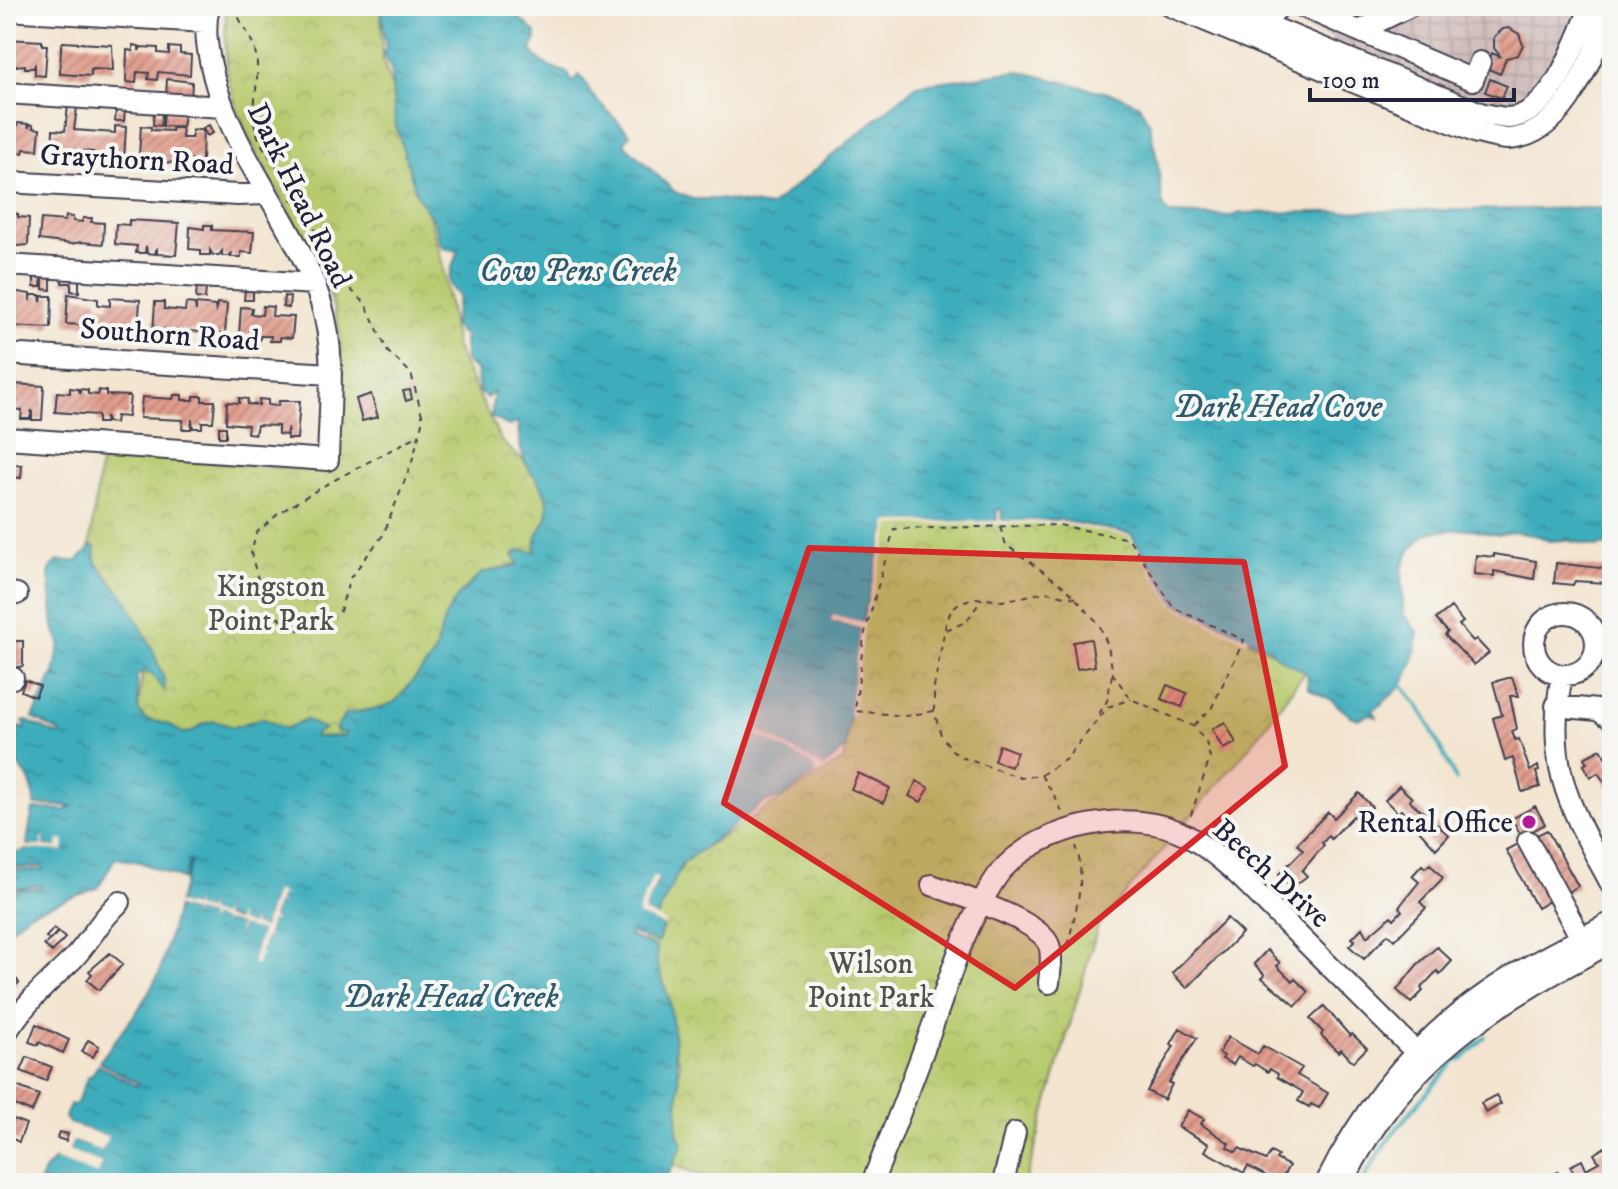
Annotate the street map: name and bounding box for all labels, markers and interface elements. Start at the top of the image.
scale bar [1310,52,1514,102]
text: 100 m [1322,66,1380,96]
street label: Dark Head Road [238,97,359,294]
street label: Graythorn Road [39,137,235,184]
water label: Cow Pens Creek [479,252,677,292]
street label: Southorn Road [79,311,261,360]
water label: Dark Head Cove [1174,388,1383,428]
park label: Kingston Point Park [208,569,335,640]
place label: Rental Office [1357,805,1513,842]
street label: Beech Drive [1204,812,1338,937]
marker: Rental Office [1520,813,1538,831]
park label: Wilson Point Park [808,946,935,1017]
water label: Dark Head Creek [343,978,559,1018]

